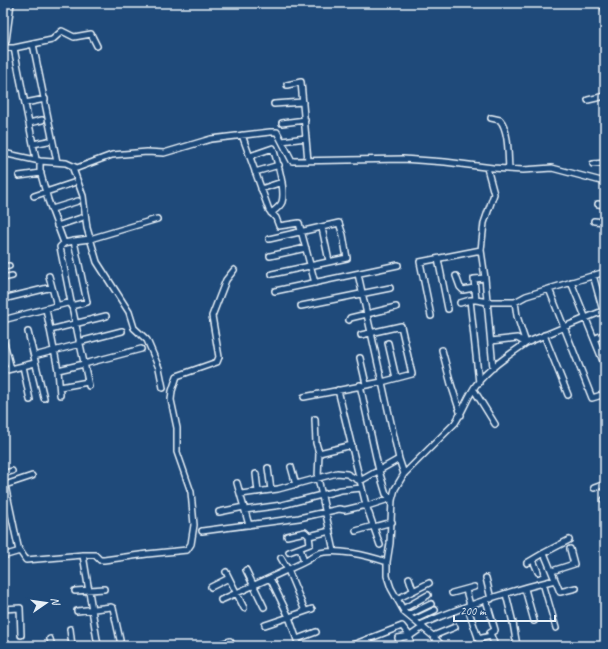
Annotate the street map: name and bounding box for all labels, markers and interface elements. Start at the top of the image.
north arrow [26,583,66,623]
text: N [48,596,64,608]
scale bar [454,597,555,623]
text: 200 m [460,603,487,619]

